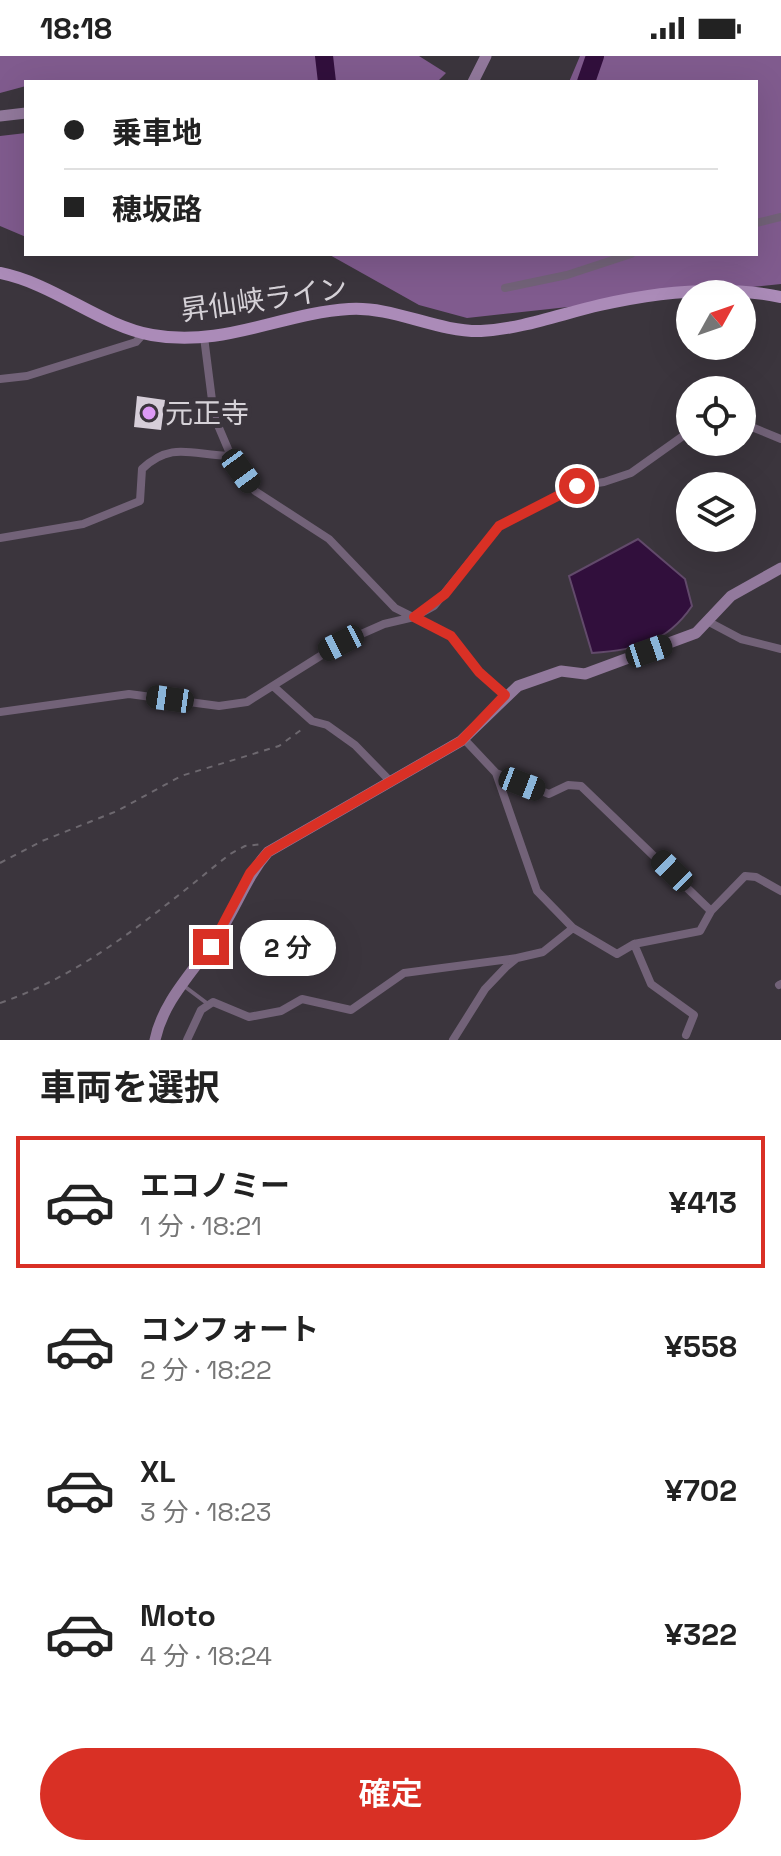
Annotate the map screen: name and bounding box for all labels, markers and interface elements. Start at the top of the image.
text: 18:18 [40,9,112,48]
text: 乗車地 [112,113,202,152]
text: 穂坂路 [112,190,202,229]
street label: 昇仙峡ライン [178,269,350,329]
north arrow [676,280,756,360]
map controls [676,280,756,552]
button: locate [676,376,756,456]
place label: 元正寺 [165,395,249,431]
marker: 元正寺 [140,404,158,422]
car [217,445,265,497]
route start [559,468,595,504]
button: layers [676,472,756,552]
car [314,621,368,665]
car [622,632,676,670]
car [145,684,195,714]
car [495,764,549,804]
car [646,846,698,896]
callout: 2 分 [239,919,335,975]
route end [193,929,229,965]
text: 2 分 [264,931,312,965]
text: 車両を選択 [40,1065,220,1111]
icon: car [44,1166,116,1238]
text: エコノミー [140,1166,290,1205]
text: ¥413 [669,1183,737,1222]
text: 1 分 · 18:21 [140,1209,262,1243]
icon: car [44,1310,116,1382]
text: コンフォート [140,1310,319,1349]
text: ¥558 [664,1327,737,1366]
text: 2 分 · 18:22 [140,1353,272,1387]
text: XL [140,1452,176,1491]
icon: car [44,1454,116,1526]
text: ¥702 [665,1471,737,1510]
text: 3 分 · 18:23 [140,1495,272,1529]
text: Moto [140,1596,216,1635]
icon: car [44,1598,116,1670]
text: ¥322 [665,1615,737,1654]
text: 4 分 · 18:24 [140,1639,272,1673]
button: 確定 [40,1748,741,1840]

